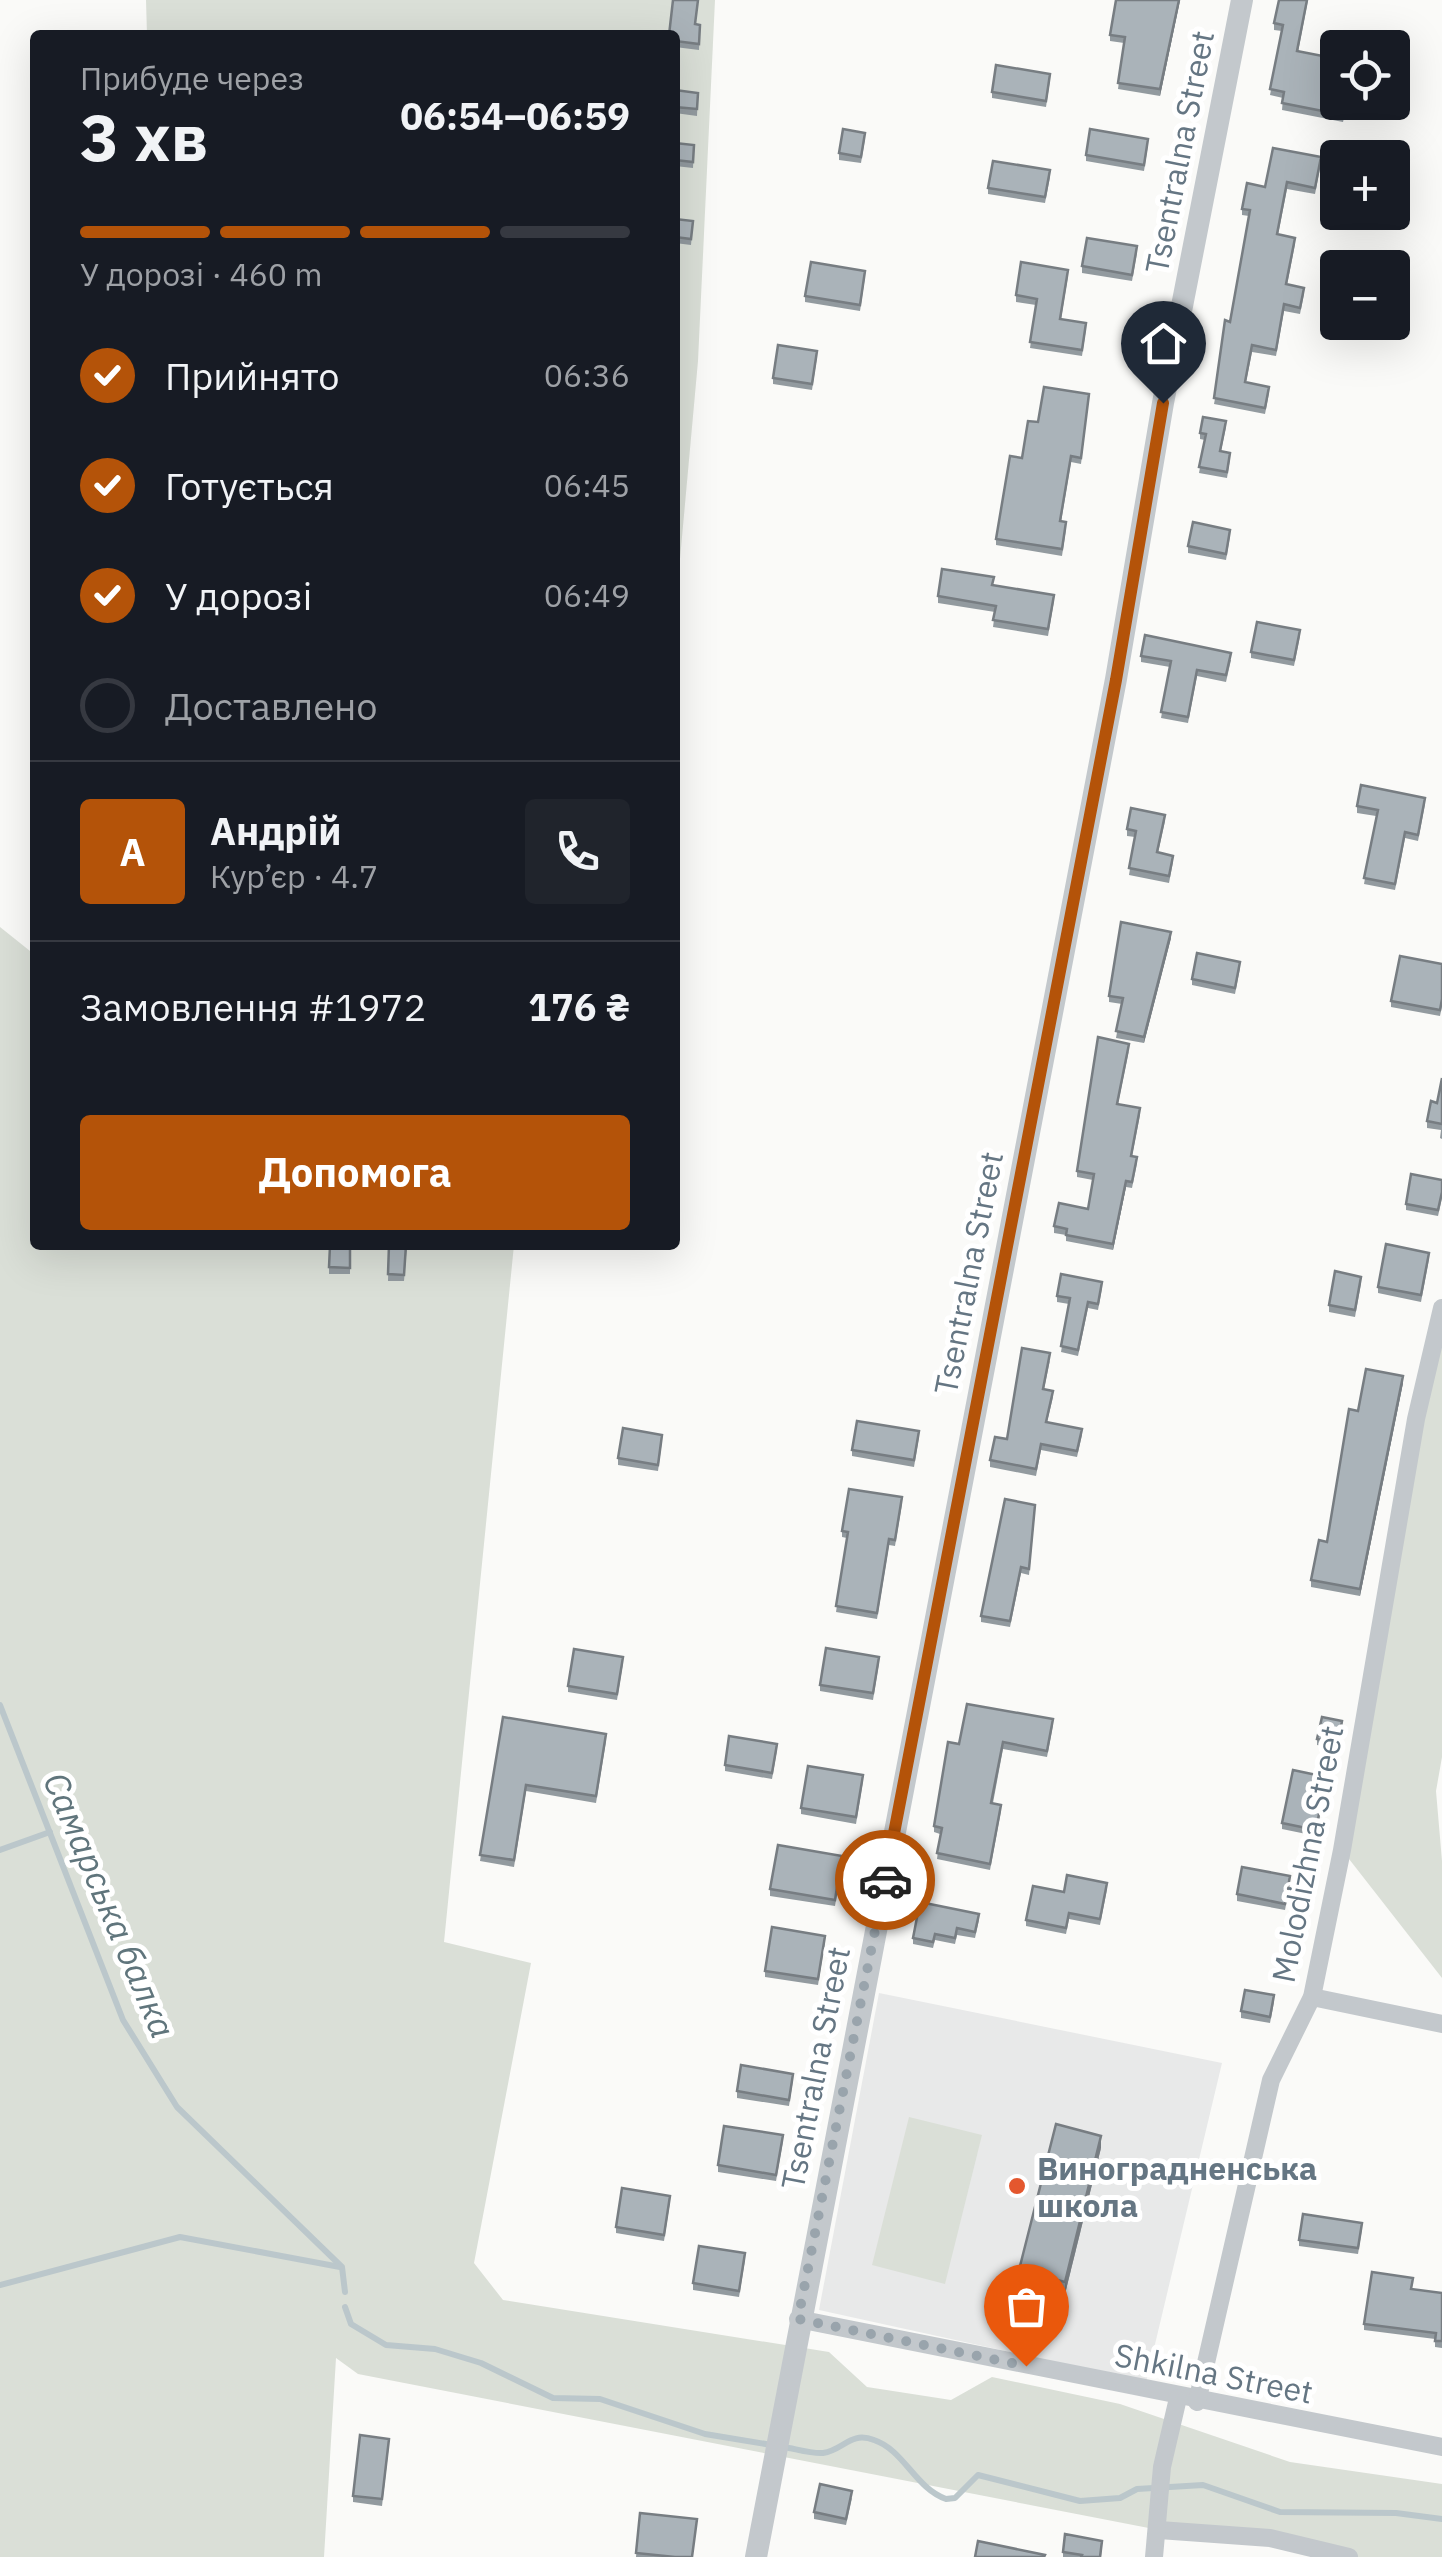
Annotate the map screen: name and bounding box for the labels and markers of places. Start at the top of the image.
pin [1121,301,1206,404]
place label: Виноградненська школа [1037,2147,1317,2226]
marker: Виноградненська школа [1006,2175,1028,2197]
pin [984,2264,1069,2367]

